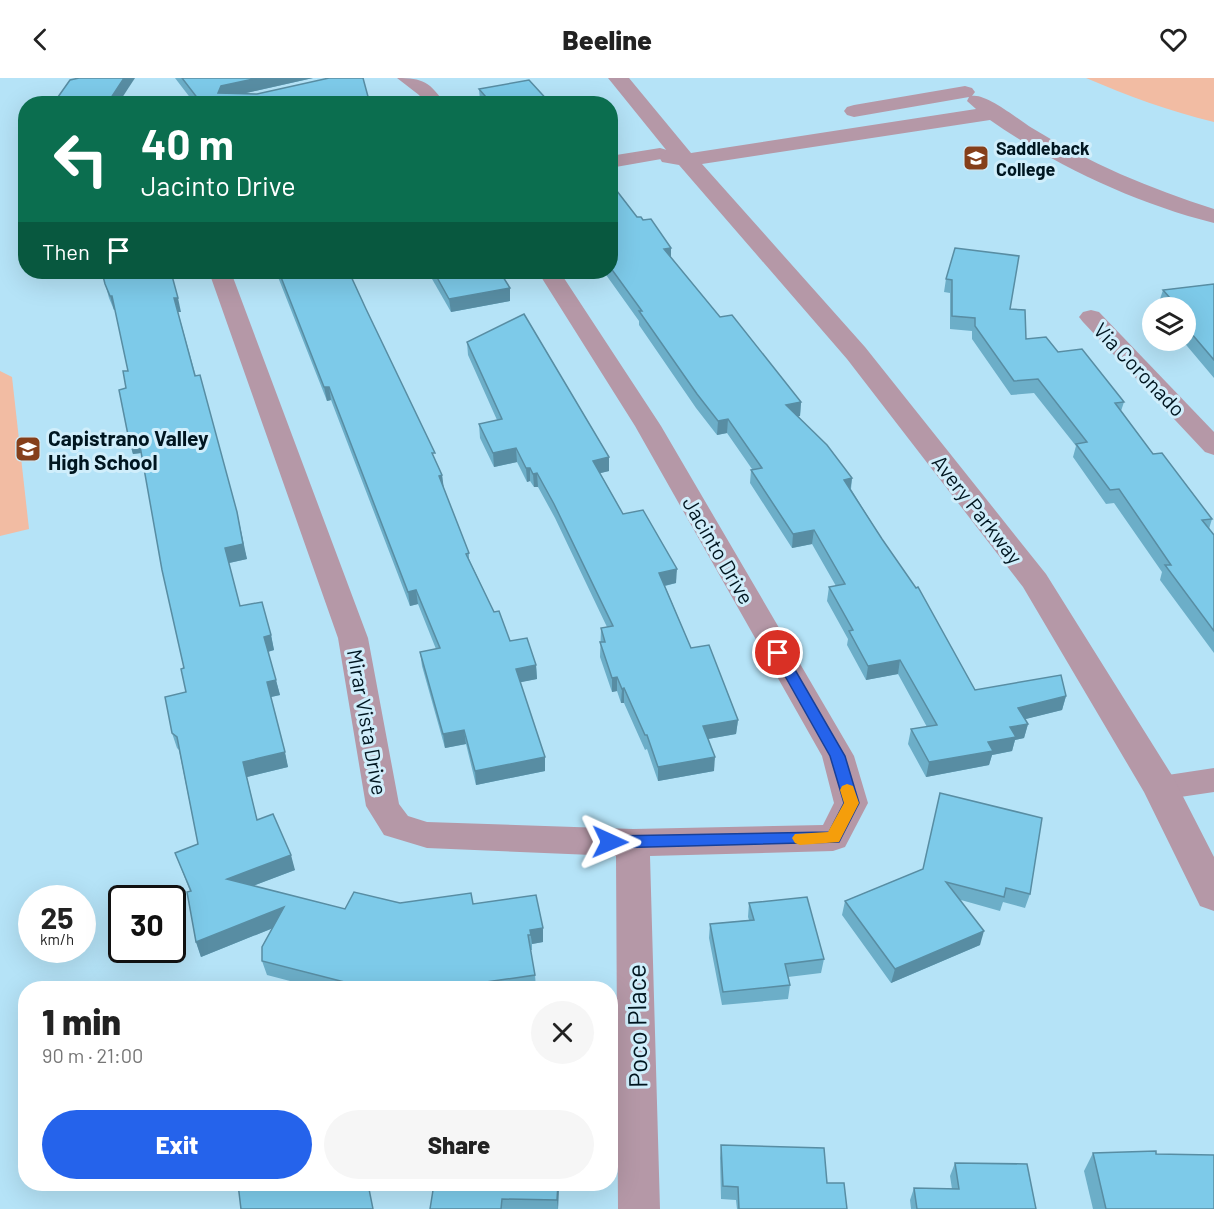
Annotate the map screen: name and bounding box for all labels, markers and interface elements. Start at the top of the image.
icon: back [24,23,57,56]
text: Beeline [562,23,652,55]
icon: heart [1157,23,1190,56]
text: 40 m [141,118,234,168]
icon: left [42,120,120,198]
place label: Saddleback College [996,137,1090,180]
school or university icon: Saddleback College [961,143,991,173]
text: Jacinto Drive [141,169,296,201]
icon: arrive [102,234,135,267]
text: Then [42,238,90,264]
map controls [1142,297,1196,351]
button: layers [1142,297,1196,351]
street label: Via Coronado [1089,317,1191,421]
place label: Capistrano Valley High School [48,425,209,474]
school or university icon: Capistrano Valley High School [13,434,43,464]
street label: Avery Parkway [928,449,1029,569]
street label: Jacinto Drive [678,492,760,608]
pin [752,627,803,678]
icon: arrive [761,636,794,669]
street label: Mirar Vista Drive [343,647,393,797]
position arrow [578,810,642,874]
speed limit sign: 30 [108,885,186,963]
text: 25 [41,899,73,935]
text: km/h [40,930,74,948]
street label: Poco Place [619,964,653,1088]
text: 1 min [42,999,121,1042]
button: close [531,1001,594,1064]
text: 90 m · 21:00 [42,1043,143,1067]
button: Exit [42,1110,312,1179]
button: Share [324,1110,594,1179]

